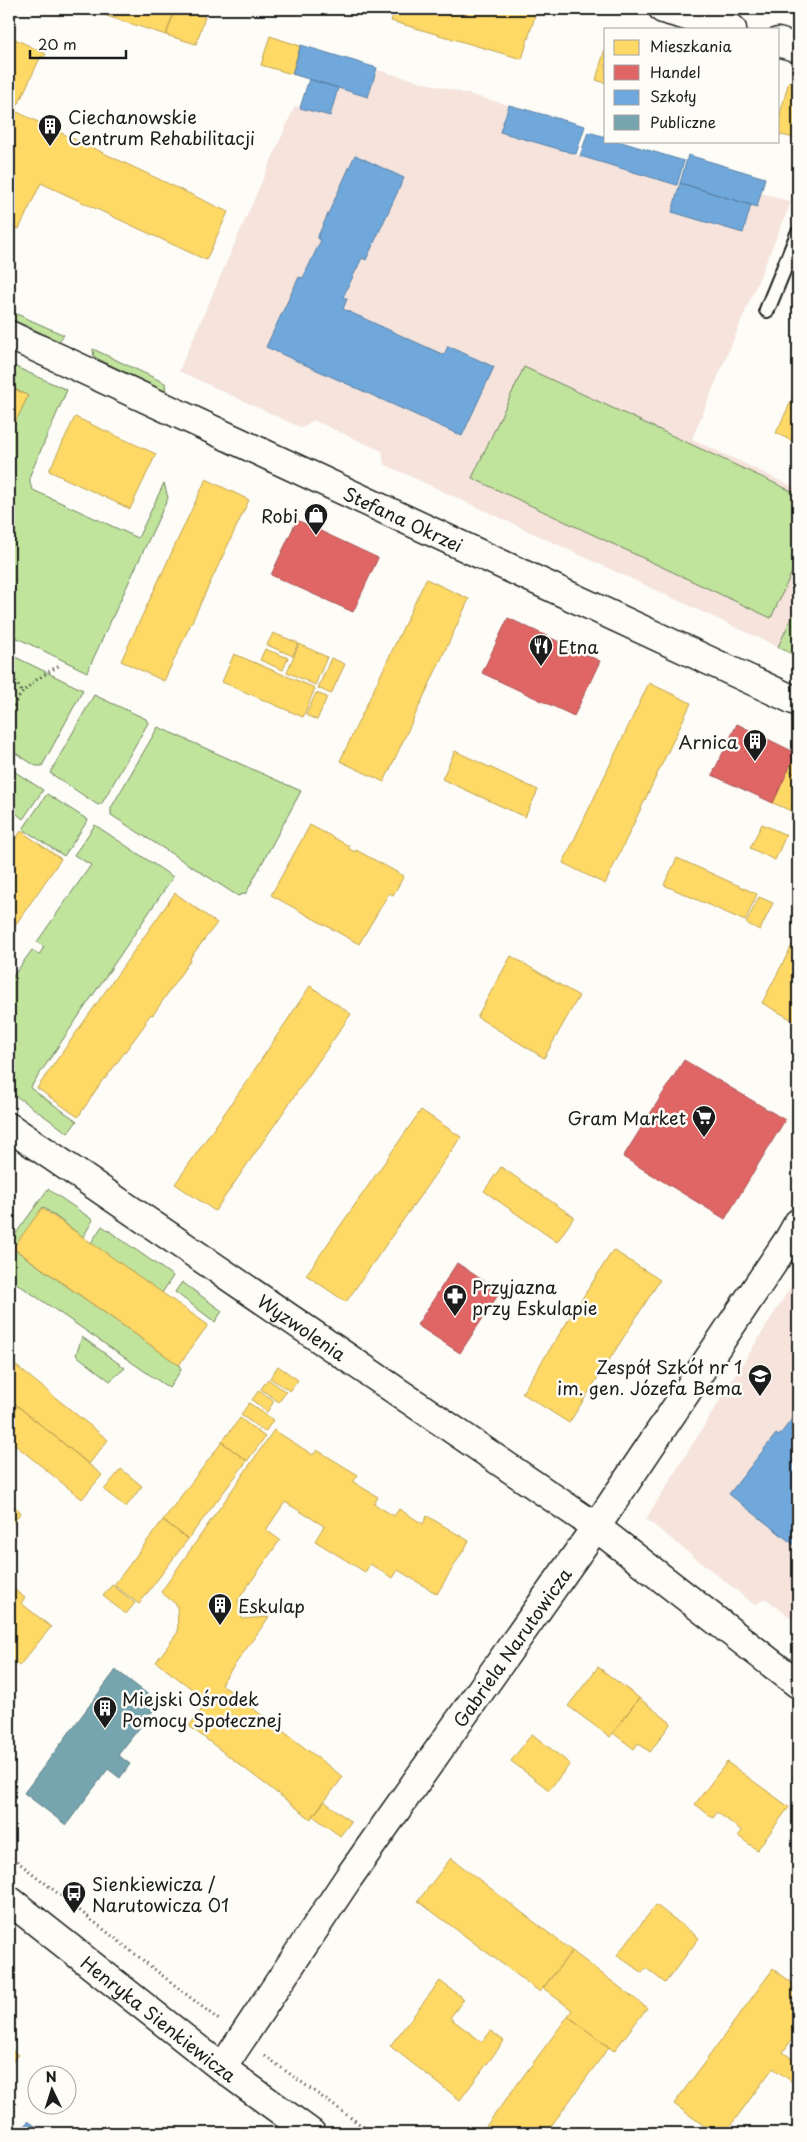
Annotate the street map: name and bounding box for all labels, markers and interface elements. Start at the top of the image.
scale bar [30,28,126,60]
legend [604,28,780,142]
text: 20 m [38,32,77,55]
text: Mieszkania [650,34,732,57]
text: Handel [650,60,701,83]
text: Szkoły [650,84,696,107]
place label: Ciechanowskie Centrum Rehabilitacji [68,103,255,151]
text: Publiczne [650,110,716,133]
building icon: Ciechanowskie Centrum Rehabilitacji [37,113,63,147]
street label: Stefana Okrzei [339,479,468,558]
place label: Robi [261,502,298,529]
shop icon: Robi [303,502,329,536]
restaurant icon: Etna [528,633,554,667]
place label: Etna [558,633,599,660]
place label: Arnica [678,728,739,755]
building icon: Arnica [742,728,768,762]
place label: Gram Market [567,1104,686,1131]
supermarket icon: Gram Market [691,1104,717,1138]
place label: Przyjazna przy Eskulapie [472,1273,597,1321]
pharmacy icon: Przyjazna przy Eskulapie [442,1283,468,1317]
street label: Wyzwolenia [253,1287,352,1367]
place label: Zespół Szkół nr 1 im. gen. Józefa Bema [557,1353,743,1401]
school or university icon: Zespół Szkół nr 1 im. gen. Józefa Bema [747,1363,773,1397]
street label: Gabriela Narutowicza [446,1561,578,1732]
building icon: Eskulap [207,1592,233,1626]
place label: Eskulap [238,1592,305,1619]
place label: Miejski Ośrodek Pomocy Społecznej [122,1685,282,1733]
building icon: Miejski Ośrodek Pomocy Społecznej [92,1695,118,1729]
place label: Sienkiewicza / Narutowicza 01 [92,1870,229,1918]
bus stop icon: Sienkiewicza / Narutowicza 01 [61,1880,87,1914]
street label: Henryka Sienkiewicza [76,1949,243,2088]
north arrow [28,2064,78,2114]
text: N [45,2066,57,2087]

